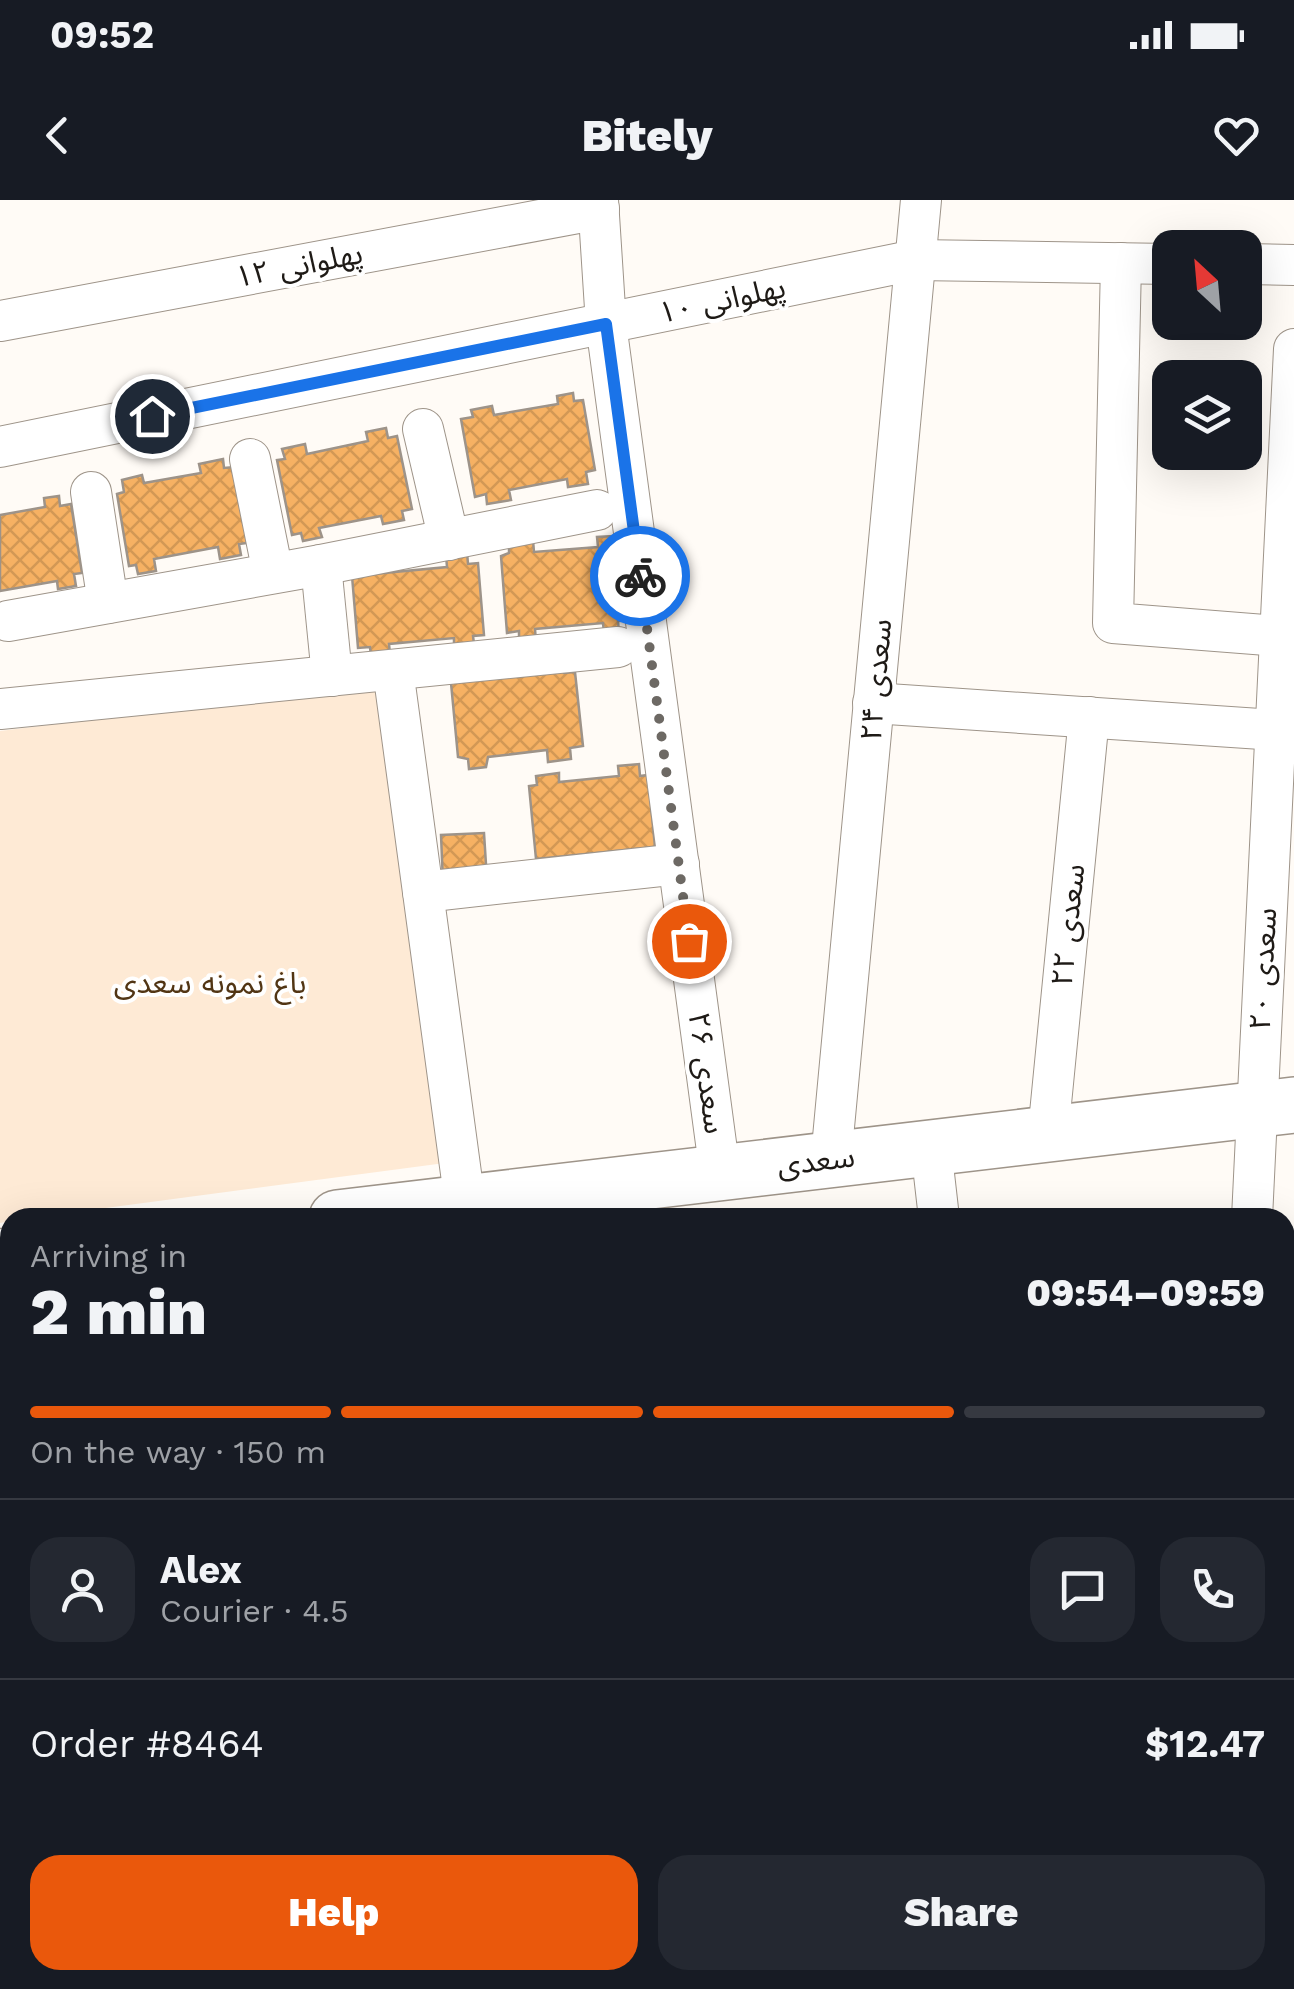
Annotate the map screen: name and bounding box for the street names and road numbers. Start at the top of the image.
street label: پهلوانی ۱۲ [232,235,366,296]
street label: پهلوانی ۱۰ [655,269,789,332]
street label: سعدی ۲۴ [853,617,898,742]
street label: سعدی ۲۲ [1044,862,1091,988]
street label: سعدی ۲۰ [1242,907,1283,1031]
street label: سعدی ۲۶ [682,1010,733,1136]
street label: سعدی [775,1138,857,1183]

